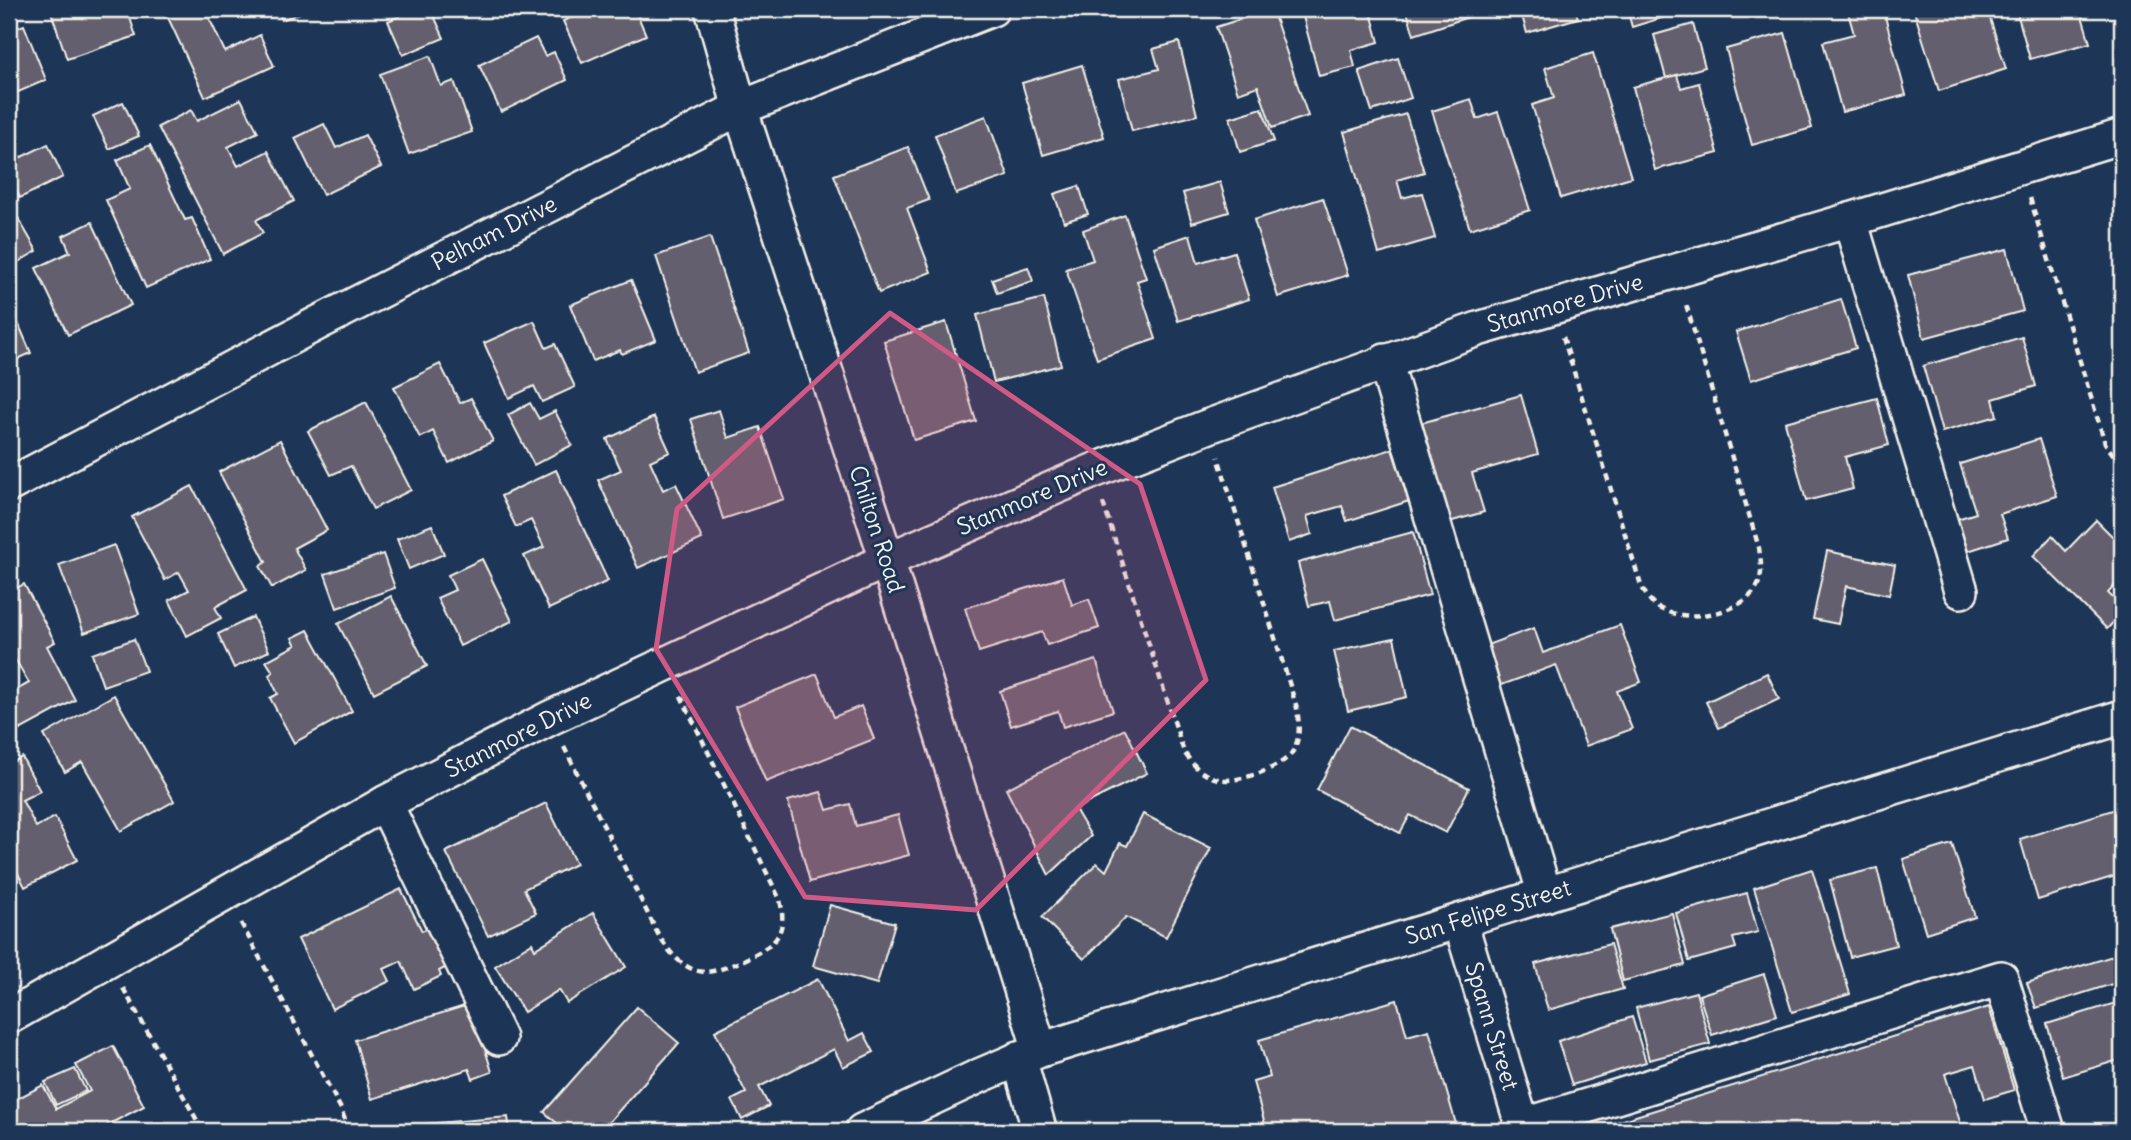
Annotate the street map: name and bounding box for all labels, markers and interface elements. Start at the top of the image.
street label: Pelham Drive [426,189,561,277]
street label: Stanmore Drive [1484,266,1646,339]
street label: Stanmore Drive [952,452,1111,541]
street label: Chilton Road [843,462,912,596]
street label: Stanmore Drive [440,685,596,784]
street label: San Felipe Street [1402,873,1574,950]
street label: Spann Street [1459,958,1526,1094]

